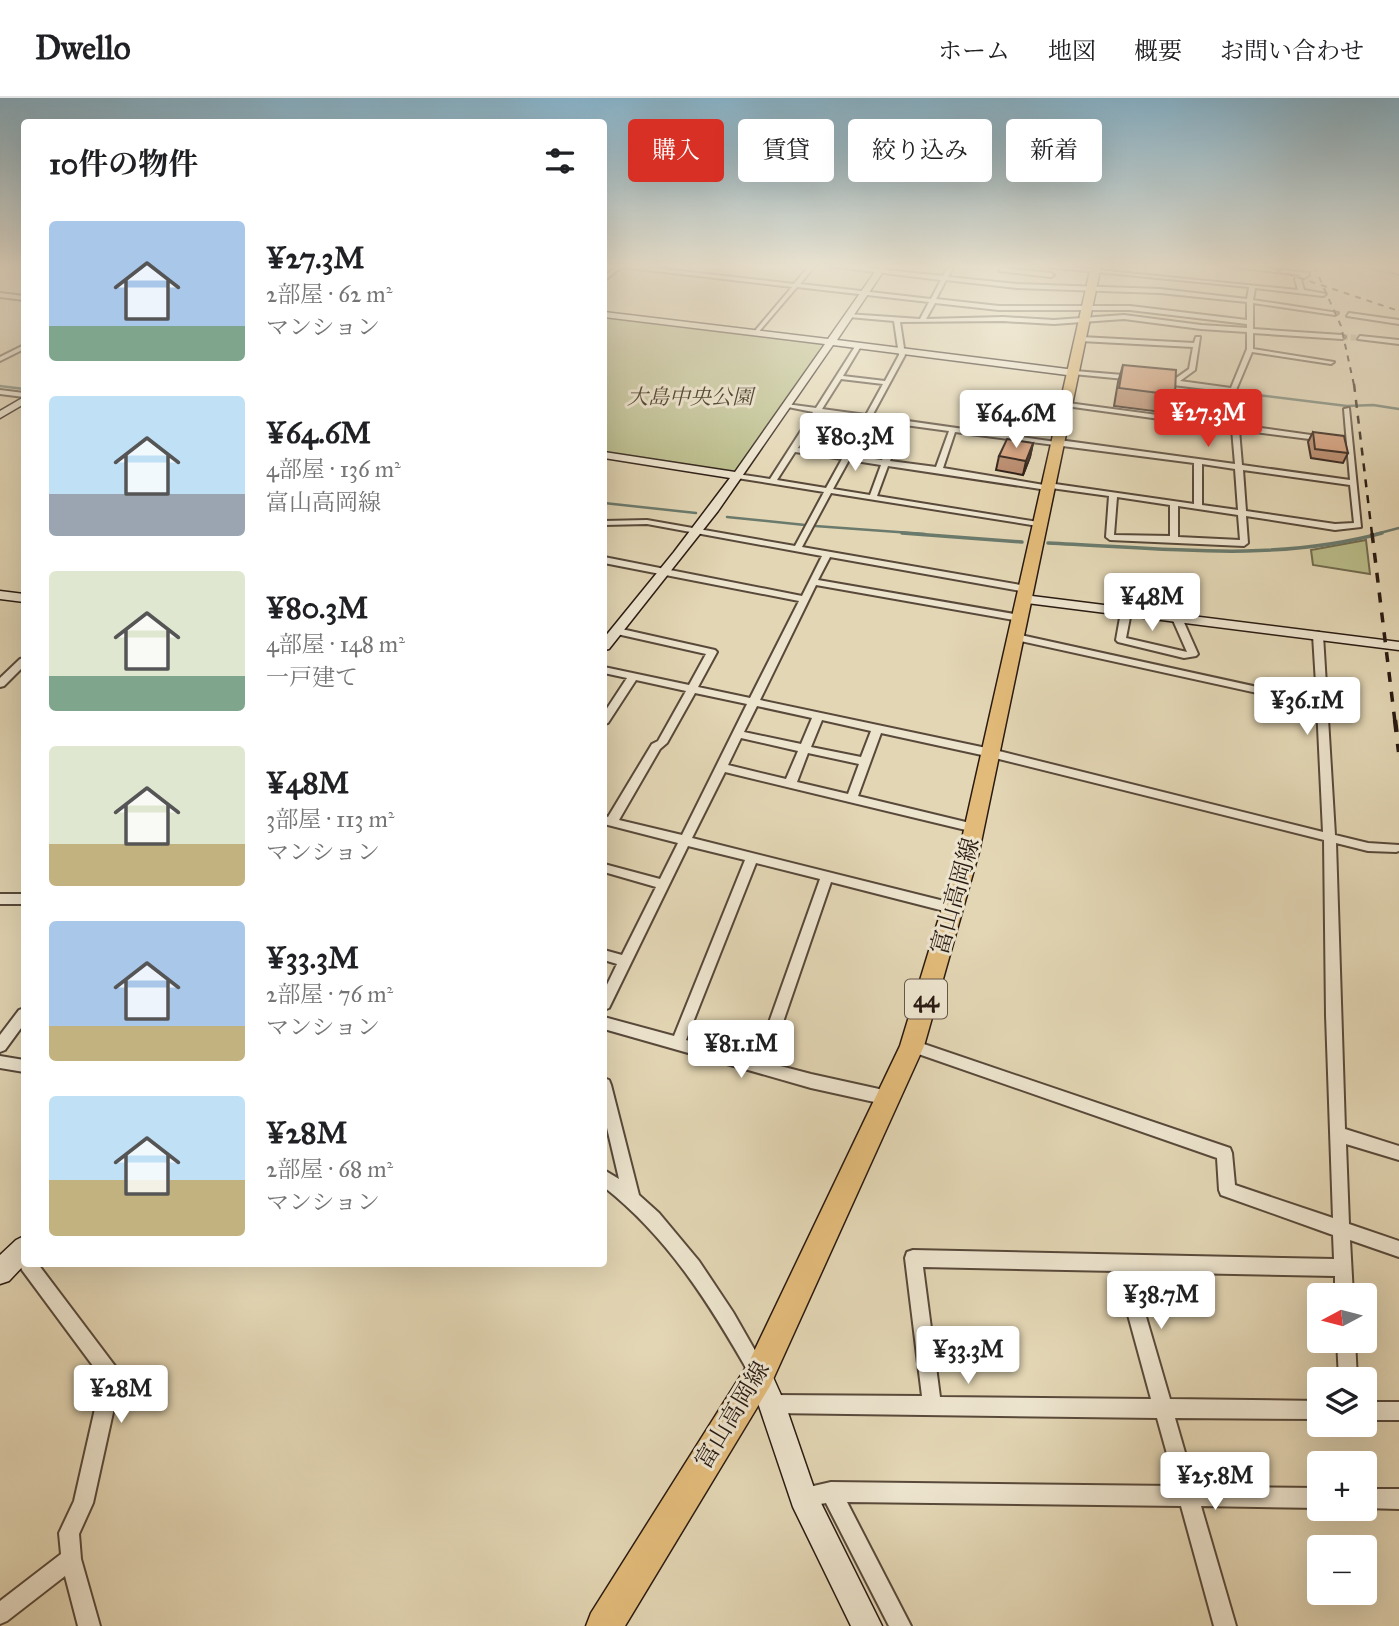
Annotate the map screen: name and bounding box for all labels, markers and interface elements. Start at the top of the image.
text: Dwello [35,28,131,68]
text: ホーム [938,36,1010,66]
text: 地図 [1048,36,1096,66]
text: 概要 [1134,36,1182,66]
text: お問い合わせ [1220,36,1364,66]
chip: 購入 [628,119,724,182]
chip: 賃貸 [738,119,834,182]
chip: 絞り込み [848,119,992,182]
chip: 新着 [1006,119,1102,182]
icon: filters [541,142,579,180]
text: 10件の物件 [49,146,198,182]
text: ¥27.3M [266,240,364,276]
icon: home [105,249,189,333]
text: 2部屋 · 62 m² [266,280,392,308]
text: マンション [266,313,380,341]
park label: 大島中央公園 [627,384,756,410]
pin: ¥64.6M [959,390,1073,450]
pin: ¥27.3M [1151,390,1265,449]
text: ¥27.3M [1170,398,1246,426]
text: ¥64.6M [976,399,1056,427]
pin: ¥80.3M [798,414,912,473]
text: ¥64.6M [266,415,371,451]
text: ¥80.3M [816,422,894,450]
icon: home [105,424,189,508]
text: 4部屋 · 136 m² [266,455,401,483]
text: 富山高岡線 [266,488,381,516]
pin: ¥48M [1111,574,1193,633]
text: ¥48M [1120,582,1184,610]
text: ¥80.3M [266,590,368,626]
icon: home [105,599,189,683]
text: 4部屋 · 148 m² [266,630,405,658]
text: 一戸建て [266,663,358,691]
pin: ¥36.1M [1250,678,1364,737]
text: ¥36.1M [1270,686,1344,714]
text: ¥48M [266,765,349,801]
icon: home [105,774,189,858]
text: 3部屋 · 113 m² [266,805,394,833]
street label: 富山高岡線 [924,834,986,958]
text: マンション [266,838,380,866]
text: ¥33.3M [266,940,359,976]
icon: home [105,949,189,1033]
text: 2部屋 · 76 m² [266,980,393,1008]
road number: 44 [905,980,947,1018]
text: マンション [266,1013,380,1041]
pin: ¥81.1M [684,1020,798,1080]
text: ¥81.1M [704,1029,778,1057]
text: ¥28M [266,1115,347,1151]
icon: home [105,1124,189,1208]
text: 2部屋 · 68 m² [266,1155,393,1183]
text: マンション [266,1188,380,1216]
pin: ¥38.7M [1104,1272,1218,1331]
text: ¥38.7M [1123,1280,1199,1308]
north arrow [1307,1283,1377,1353]
map controls [1307,1283,1377,1605]
pin: ¥33.3M [911,1326,1025,1386]
text: ¥33.3M [932,1335,1004,1363]
street label: 富山高岡線 [688,1356,776,1474]
pin: ¥28M [80,1366,162,1425]
button: layers [1307,1367,1377,1437]
text: ¥28M [90,1374,152,1402]
button: + [1307,1451,1377,1521]
pin: ¥25.8M [1158,1452,1272,1512]
text: ¥25.8M [1176,1461,1254,1489]
button: − [1307,1535,1377,1605]

